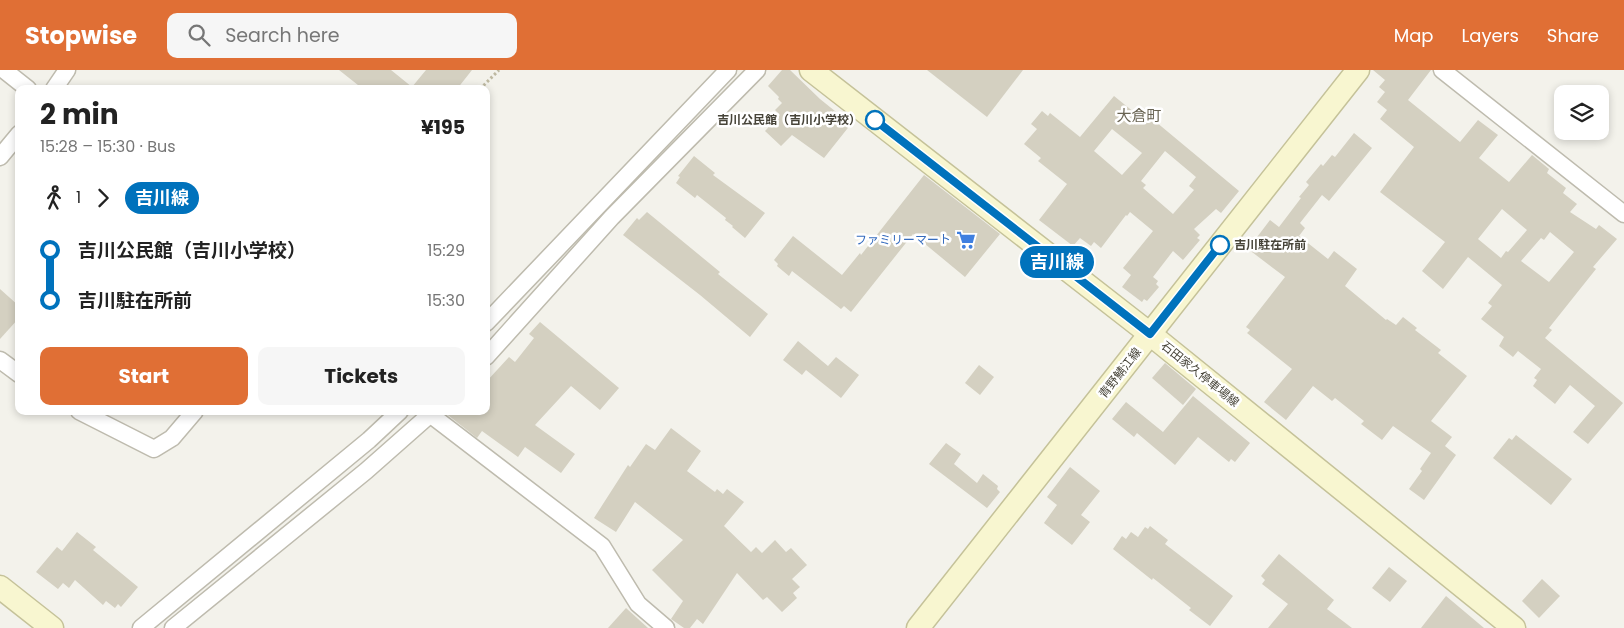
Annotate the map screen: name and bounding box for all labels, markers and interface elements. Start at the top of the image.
search box [167,13,517,58]
text: Stopwise [25,19,137,52]
icon: search [185,21,213,49]
text: Search here [225,22,340,49]
text: Map [1394,23,1434,48]
text: Layers [1462,23,1519,48]
text: Share [1547,23,1599,48]
map controls [1554,85,1609,140]
button: layers [1554,85,1609,140]
text: 2 min [40,95,119,134]
district label: 大倉町 [1116,105,1162,126]
marker: 吉川公民館（吉川小学校） [865,110,885,130]
place label: 吉川公民館（吉川小学校） [717,111,861,128]
text: ¥195 [421,114,465,141]
text: 15:28 – 15:30 · Bus [40,135,176,158]
icon: walk [40,184,68,212]
icon: forward [89,184,117,212]
text: 吉川線 [135,185,189,210]
text: 1 [76,186,81,209]
supermarket icon: ファミリーマート [955,229,977,251]
place label: ファミリーマート [855,231,951,248]
marker: 吉川駐在所前 [1210,235,1230,255]
place label: 吉川駐在所前 [1234,236,1306,253]
text: 吉川公民館（吉川小学校） [78,237,306,264]
text: 15:29 [427,239,465,262]
line badge: 吉川線 [1028,246,1086,278]
text: 吉川線 [1030,249,1084,274]
text: 吉川駐在所前 [78,287,192,314]
text: 15:30 [427,289,465,312]
street label: 石田家久停車場線 [1158,337,1243,410]
street label: 青野鯖江線 [1094,344,1145,402]
button: Start [40,347,248,405]
button: Tickets [258,347,465,405]

